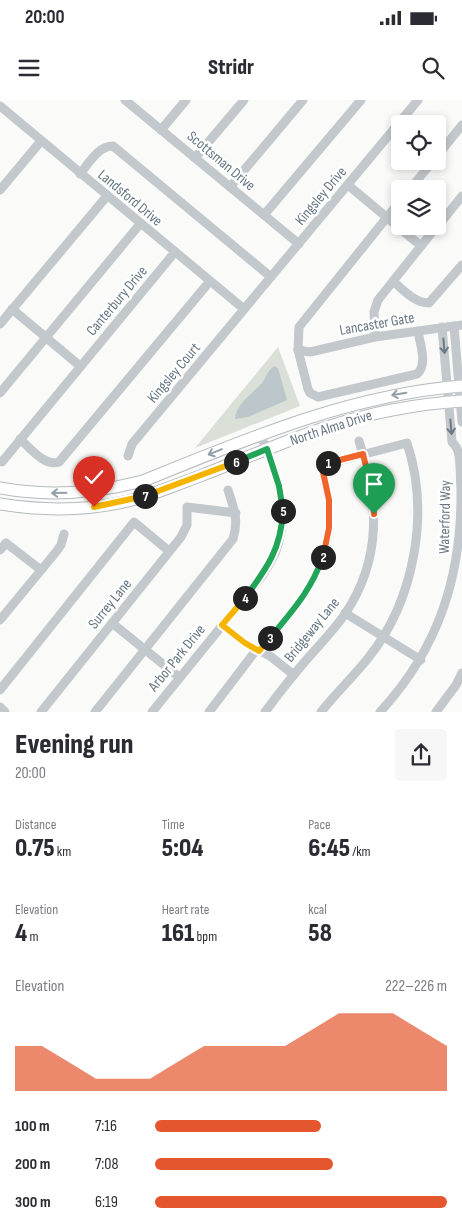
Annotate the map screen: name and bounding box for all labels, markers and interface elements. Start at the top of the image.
text: 20:00 [25,6,64,29]
icon: menu [15,54,43,82]
text: Stridr [208,54,254,81]
icon: search [419,54,447,82]
map controls [391,115,446,235]
button: locate [391,115,446,170]
street label: Scottsman Drive [183,127,259,195]
street label: Kingsley Drive [291,163,351,229]
street label: Landsford Drive [94,165,166,231]
button: layers [391,180,446,235]
street label: Canterbury Drive [82,262,152,340]
street label: Lancaster Gate [338,308,416,340]
one-way arrow [439,338,448,354]
street label: Kingsley Court [143,339,205,407]
one-way arrow [391,390,407,400]
street label: North Alma Drive [288,406,374,450]
one-way arrow [446,419,455,435]
one-way arrow [208,448,223,457]
pin: 6 [224,450,248,474]
pin: 1 [316,450,340,476]
text: 6 [233,454,240,471]
text: 1 [326,455,331,472]
pin [73,456,115,507]
icon: check [80,463,108,491]
pin [353,463,395,514]
icon: arrive [360,470,388,498]
street label: Waterford Way [435,480,455,554]
pin: 7 [132,484,158,508]
one-way arrow [52,488,68,498]
text: 7 [142,488,149,505]
pin: 5 [270,498,296,524]
text: 5 [280,503,287,520]
pin: 2 [310,544,336,570]
text: 2 [320,549,327,566]
street label: Surrey Lane [84,575,136,633]
pin: 4 [232,586,258,610]
text: 4 [242,590,249,607]
street label: Bridgeway Lane [280,594,344,666]
street label: Arbor Park Drive [144,621,210,696]
pin: 3 [258,626,282,650]
text: 3 [267,630,274,647]
text: Evening run [15,728,133,761]
button: share [395,729,447,781]
text: 20:00 [15,764,46,783]
text: Distance [15,816,56,833]
text: Time [162,816,185,833]
text: Pace [308,816,331,833]
text: 0.75 [15,833,55,864]
text: 5:04 [162,833,203,864]
text: 6:45 [308,833,350,864]
text: km [55,843,71,860]
text: /km [350,843,370,860]
text: Elevation [15,901,58,918]
text: Heart rate [162,901,209,918]
text: kcal [308,901,327,918]
text: 4 [15,918,27,949]
text: 161 [162,918,194,949]
text: 58 [308,918,332,949]
text: m [27,928,38,945]
text: bpm [194,928,217,945]
text: Elevation [15,977,64,996]
text: 222–226 m [385,977,447,996]
text: 100 m [15,1117,50,1136]
text: 7:16 [95,1117,117,1136]
text: 200 m [15,1155,50,1174]
text: 7:08 [95,1155,118,1174]
text: 300 m [15,1193,51,1212]
text: 6:19 [95,1193,118,1212]

